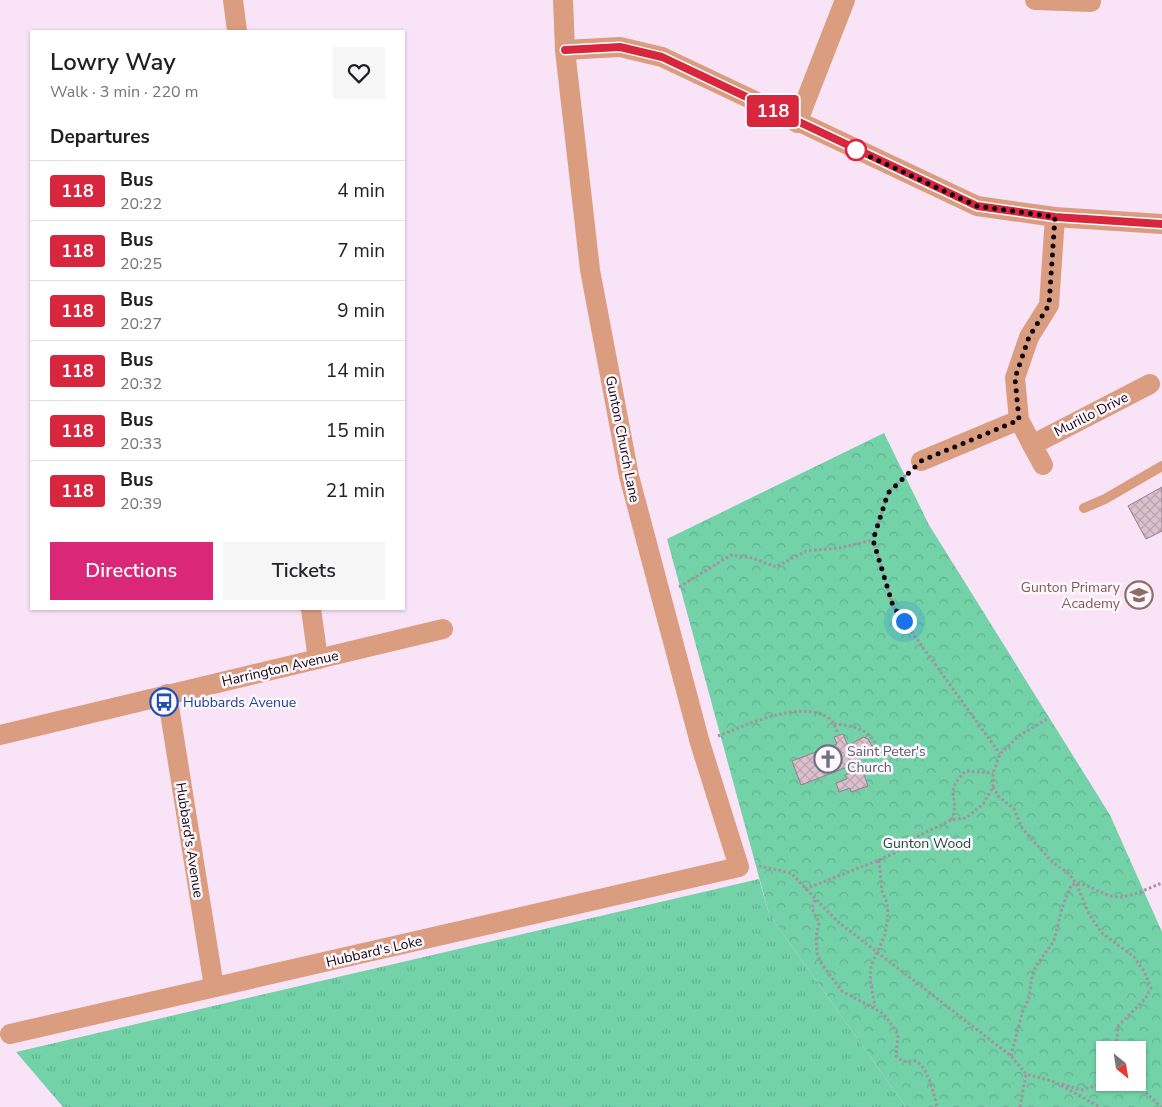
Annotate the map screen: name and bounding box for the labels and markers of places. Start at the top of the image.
unlabelled marker [845,139,867,161]
place label: Gunton Primary Academy [1021,578,1121,613]
school or university icon: Gunton Primary Academy [1124,580,1154,610]
bus stop icon: Hubbards Avenue [149,687,179,717]
place label: Hubbards Avenue [183,693,296,712]
place label: Saint Peter's Church [847,742,926,777]
church icon: Saint Peter's Church [813,744,843,774]

